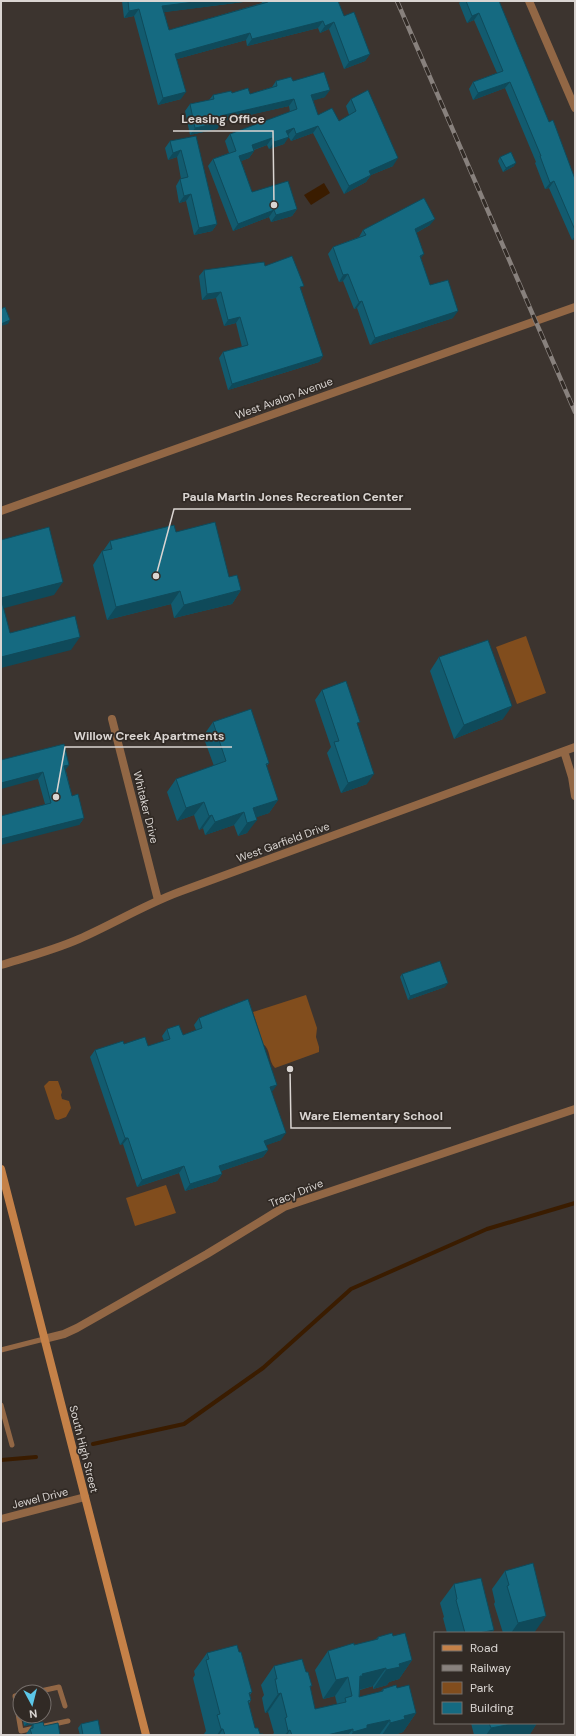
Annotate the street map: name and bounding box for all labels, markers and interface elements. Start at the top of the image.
callout: Leasing Office [173,107,273,131]
text: Leasing Office [181,111,265,127]
street label: West Avalon Avenue [233,374,335,422]
callout: Paula Martin Jones Recreation Center [174,485,411,509]
text: Paula Martin Jones Recreation Center [183,489,403,505]
callout: Willow Creek Apartments [65,723,232,747]
text: Willow Creek Apartments [74,728,224,744]
street label: Whitaker Drive [130,769,162,845]
street label: West Garfield Drive [235,819,331,865]
callout: Ware Elementary School [291,1104,451,1128]
text: Ware Elementary School [299,1108,443,1124]
street label: Tracy Drive [267,1176,325,1210]
street label: South High Street [66,1404,102,1494]
street label: Jewel Drive [10,1484,70,1512]
legend [434,1632,564,1724]
text: Road [470,1640,498,1656]
text: Railway [470,1660,511,1676]
text: Park [470,1680,494,1696]
north arrow [12,1684,52,1724]
text: Building [470,1700,514,1716]
text: N [28,1706,38,1721]

